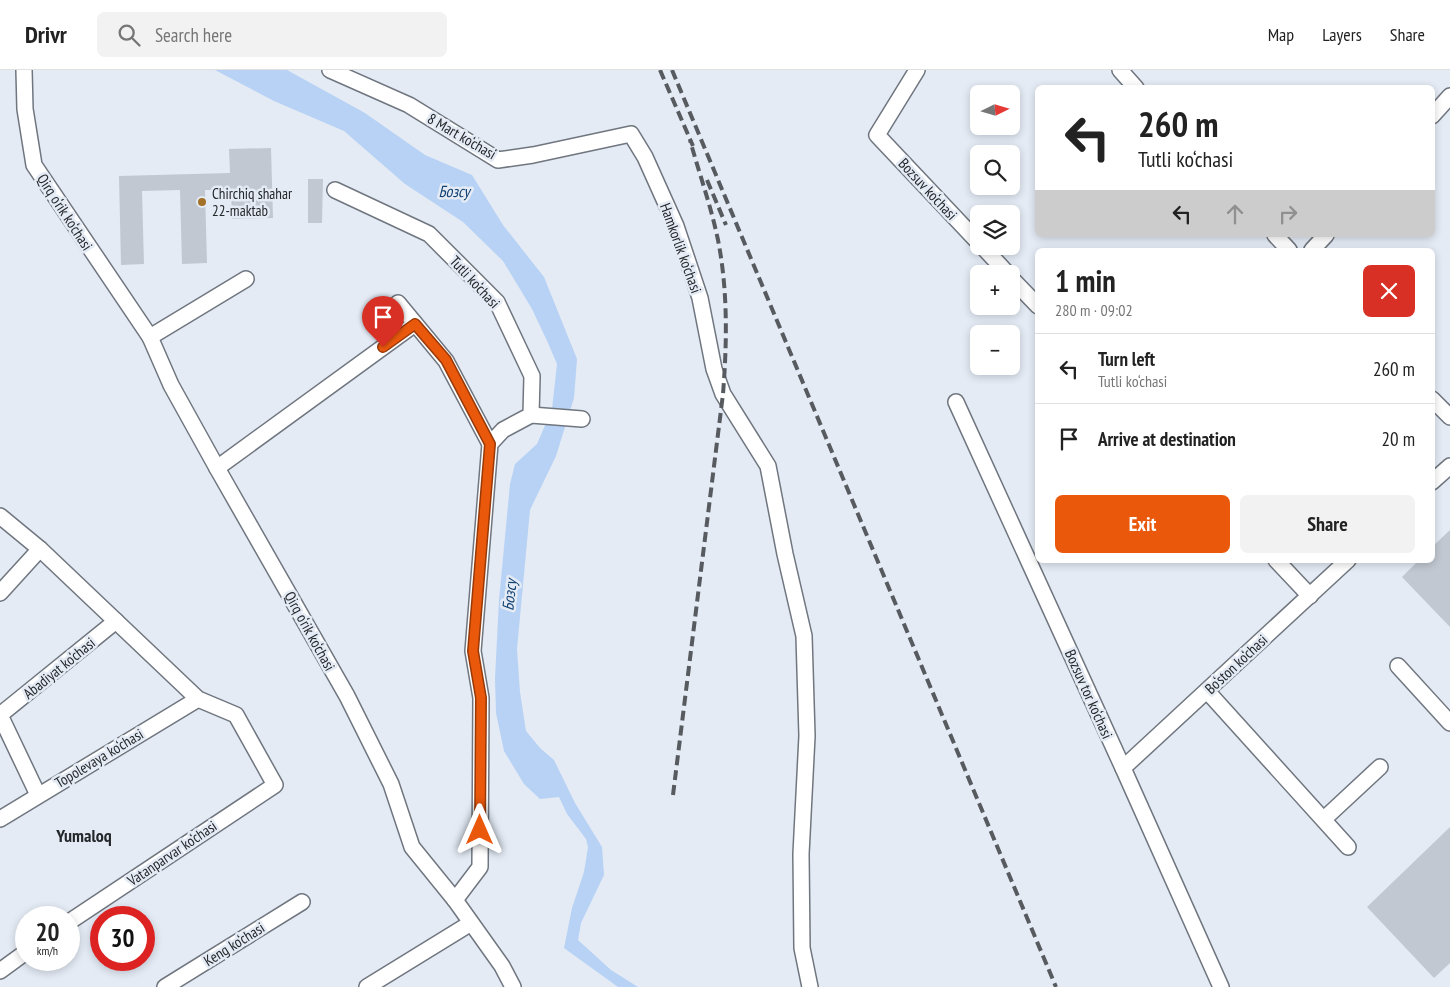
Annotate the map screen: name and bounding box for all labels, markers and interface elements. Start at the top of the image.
search box [97,12,447,57]
text: Drivr [25,19,67,50]
icon: search [115,21,143,49]
text: Search here [155,23,232,47]
text: Map [1268,23,1294,46]
text: Layers [1322,23,1362,46]
text: Share [1390,23,1425,46]
north arrow [970,85,1020,135]
map controls [970,85,1020,375]
text: 260 m [1138,101,1219,147]
icon: left [1055,105,1120,170]
street label: 8 Mart ko‘chasi [424,109,500,163]
button: search [970,145,1020,195]
text: Tutli ko‘chasi [1138,145,1233,173]
street label: Bozsuv ko‘chasi [895,154,961,224]
street label: Qirq o‘rik ko‘chasi [33,170,97,254]
water label: Бозсу [438,181,472,201]
place label: Chirchiq shahar 22-maktab [212,184,293,220]
marker: Chirchiq shahar 22-maktab [196,196,208,208]
street label: Hamkorlik ko‘chasi [656,200,706,296]
icon: left [1168,200,1196,228]
icon: ahead [1221,200,1249,228]
icon: right [1274,200,1302,228]
button: layers [970,205,1020,255]
street label: Tutli ko‘chasi [446,252,504,312]
text: 1 min [1055,261,1116,300]
button: + [970,265,1020,315]
button: close [1363,265,1415,317]
pin [362,296,404,347]
text: 280 m · 09:02 [1055,300,1133,320]
icon: arrive [369,303,397,331]
button: − [970,325,1020,375]
text: Turn left [1098,347,1155,371]
icon: left [1055,355,1083,383]
text: 260 m [1373,357,1415,381]
text: Tutli ko‘chasi [1098,371,1167,391]
icon: arrive [1055,425,1083,453]
text: Arrive at destination [1098,427,1236,451]
text: 20 m [1382,427,1415,451]
button: Exit [1055,495,1230,553]
button: Share [1240,495,1415,553]
water label: Бозсу [497,576,521,612]
street label: Qirq o‘rik ko‘chasi [280,588,340,674]
street label: Bo‘ston ko‘chasi [1201,630,1271,698]
street label: Abadiyat ko‘chasi [19,633,99,703]
street label: Bozsuv tor ko‘chasi [1061,646,1117,742]
street label: Topolevaya ko‘chasi [51,724,147,792]
position arrow [453,803,505,855]
street label: Vatanparvar ko‘chasi [123,816,220,890]
district label: Yumaloq [55,824,112,847]
speed limit sign: 30 [90,906,155,971]
text: 20 [36,916,59,948]
street label: Keng ko‘chasi [200,918,268,970]
text: km/h [37,943,58,958]

